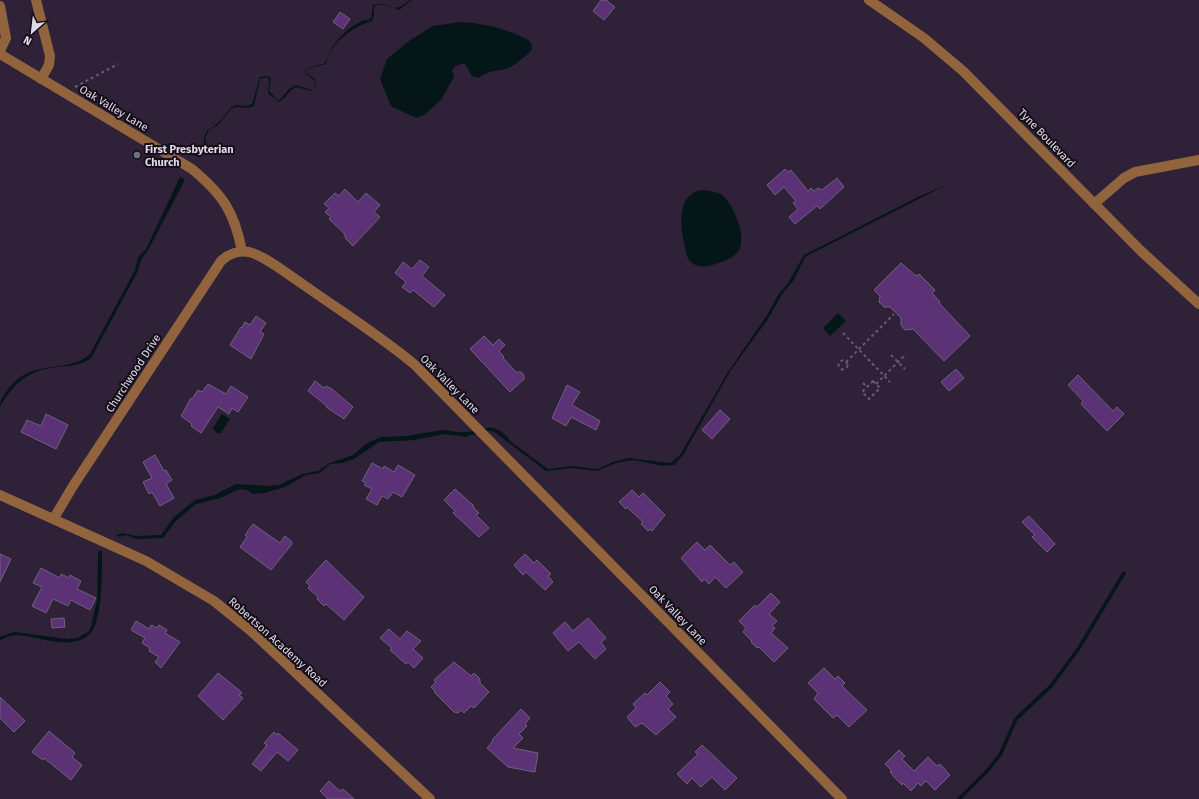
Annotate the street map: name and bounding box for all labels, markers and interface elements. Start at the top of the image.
north arrow [12,12,52,52]
text: N [21,33,34,48]
street label: Oak Valley Lane [77,83,151,134]
street label: Tyne Boulevard [1015,106,1078,170]
place label: First Presbyterian Church [145,143,234,169]
marker: First Presbyterian Church [132,150,142,160]
street label: Churchwood Drive [103,332,164,415]
street label: Oak Valley Lane [417,352,482,417]
street label: Oak Valley Lane [646,583,709,648]
street label: Robertson Academy Road [226,595,329,690]

